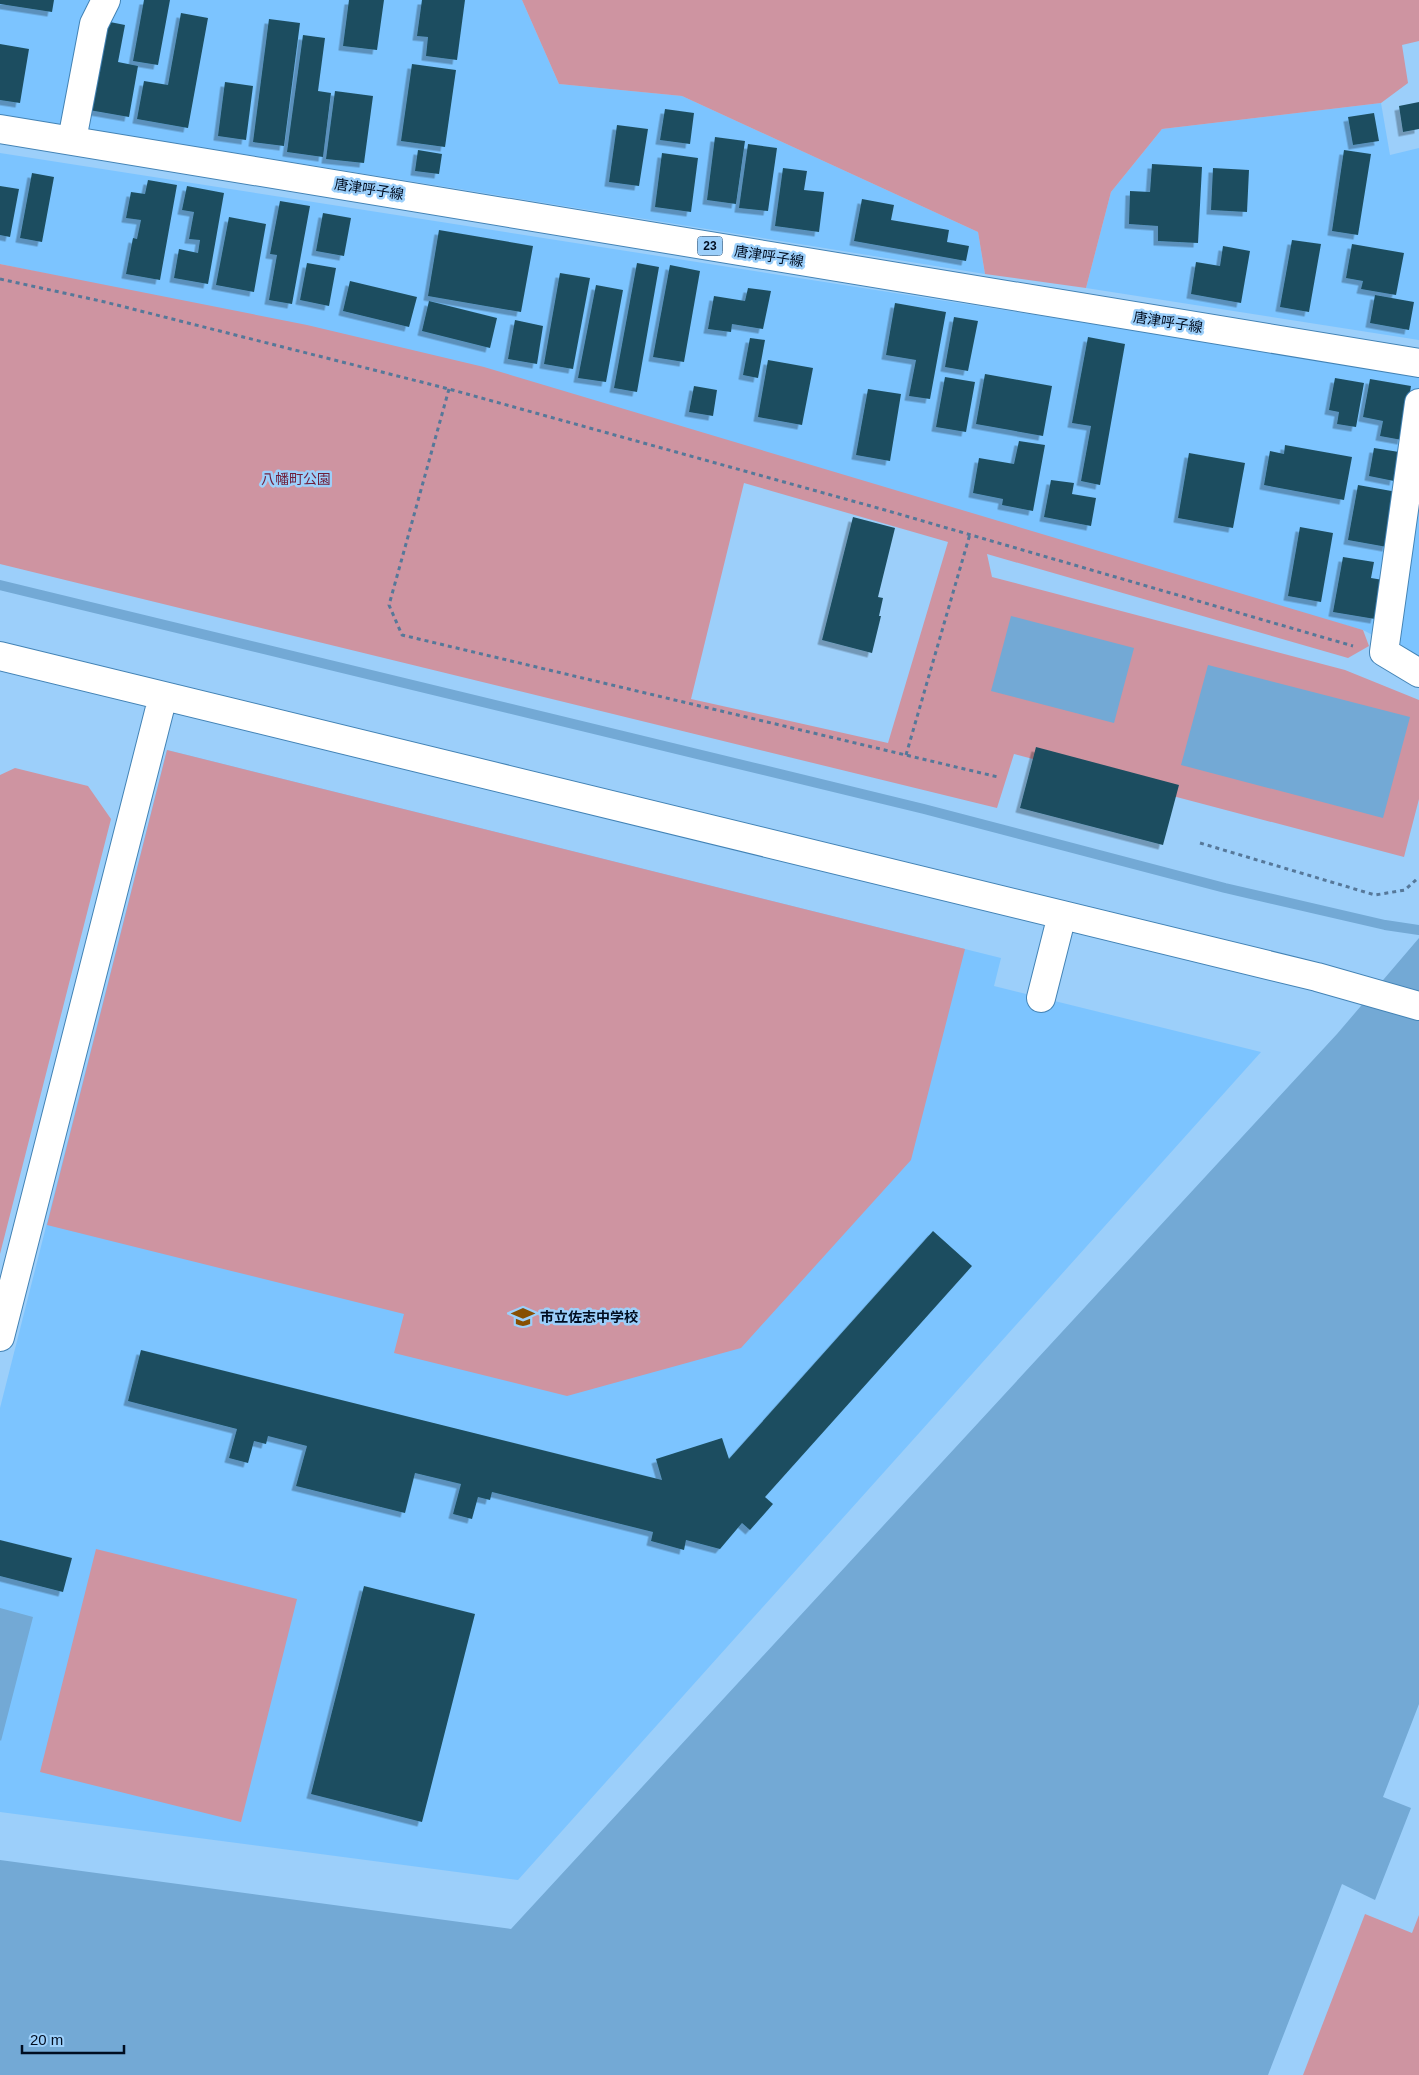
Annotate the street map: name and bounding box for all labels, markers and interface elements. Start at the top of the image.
street label: 唐津呼子線 [333,176,405,202]
road number: 23 [698,237,722,256]
street label: 唐津呼子線 [733,243,805,269]
street label: 唐津呼子線 [1132,309,1204,335]
park label: 八幡町公園 [261,471,331,487]
school or university icon: 市立佐志中学校 [510,1304,536,1330]
place label: 市立佐志中学校 [540,1309,638,1325]
scale bar [22,2022,125,2054]
text: 20 m [30,2031,63,2048]

